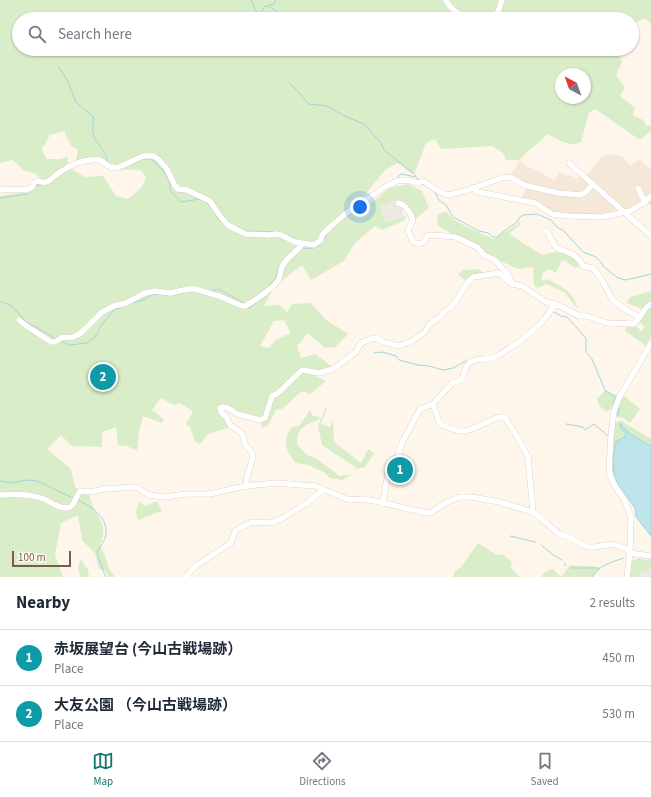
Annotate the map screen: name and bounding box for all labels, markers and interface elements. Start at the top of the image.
search box [12,12,639,56]
icon: search [26,23,48,45]
text: Search here [58,24,132,45]
north arrow [555,68,591,104]
your location [350,197,370,217]
pin: 2 [90,362,116,392]
pin: 1 [387,455,413,485]
scale bar [12,549,71,568]
text: 100 m [18,550,46,565]
text: Nearby [16,591,70,615]
text: 2 results [590,594,635,612]
text: 赤坂展望台 (今山古戦場跡） [54,639,242,660]
text: 1 [26,649,32,667]
text: 450 m [602,649,635,667]
text: Place [54,660,83,678]
text: 大友公園 （今山古戦場跡） [54,695,237,716]
text: 2 [26,705,32,723]
text: 530 m [602,705,635,723]
text: Place [54,716,83,734]
tab: Map [92,750,114,789]
tab: Directions [299,750,346,789]
tab: Saved [531,750,559,789]

